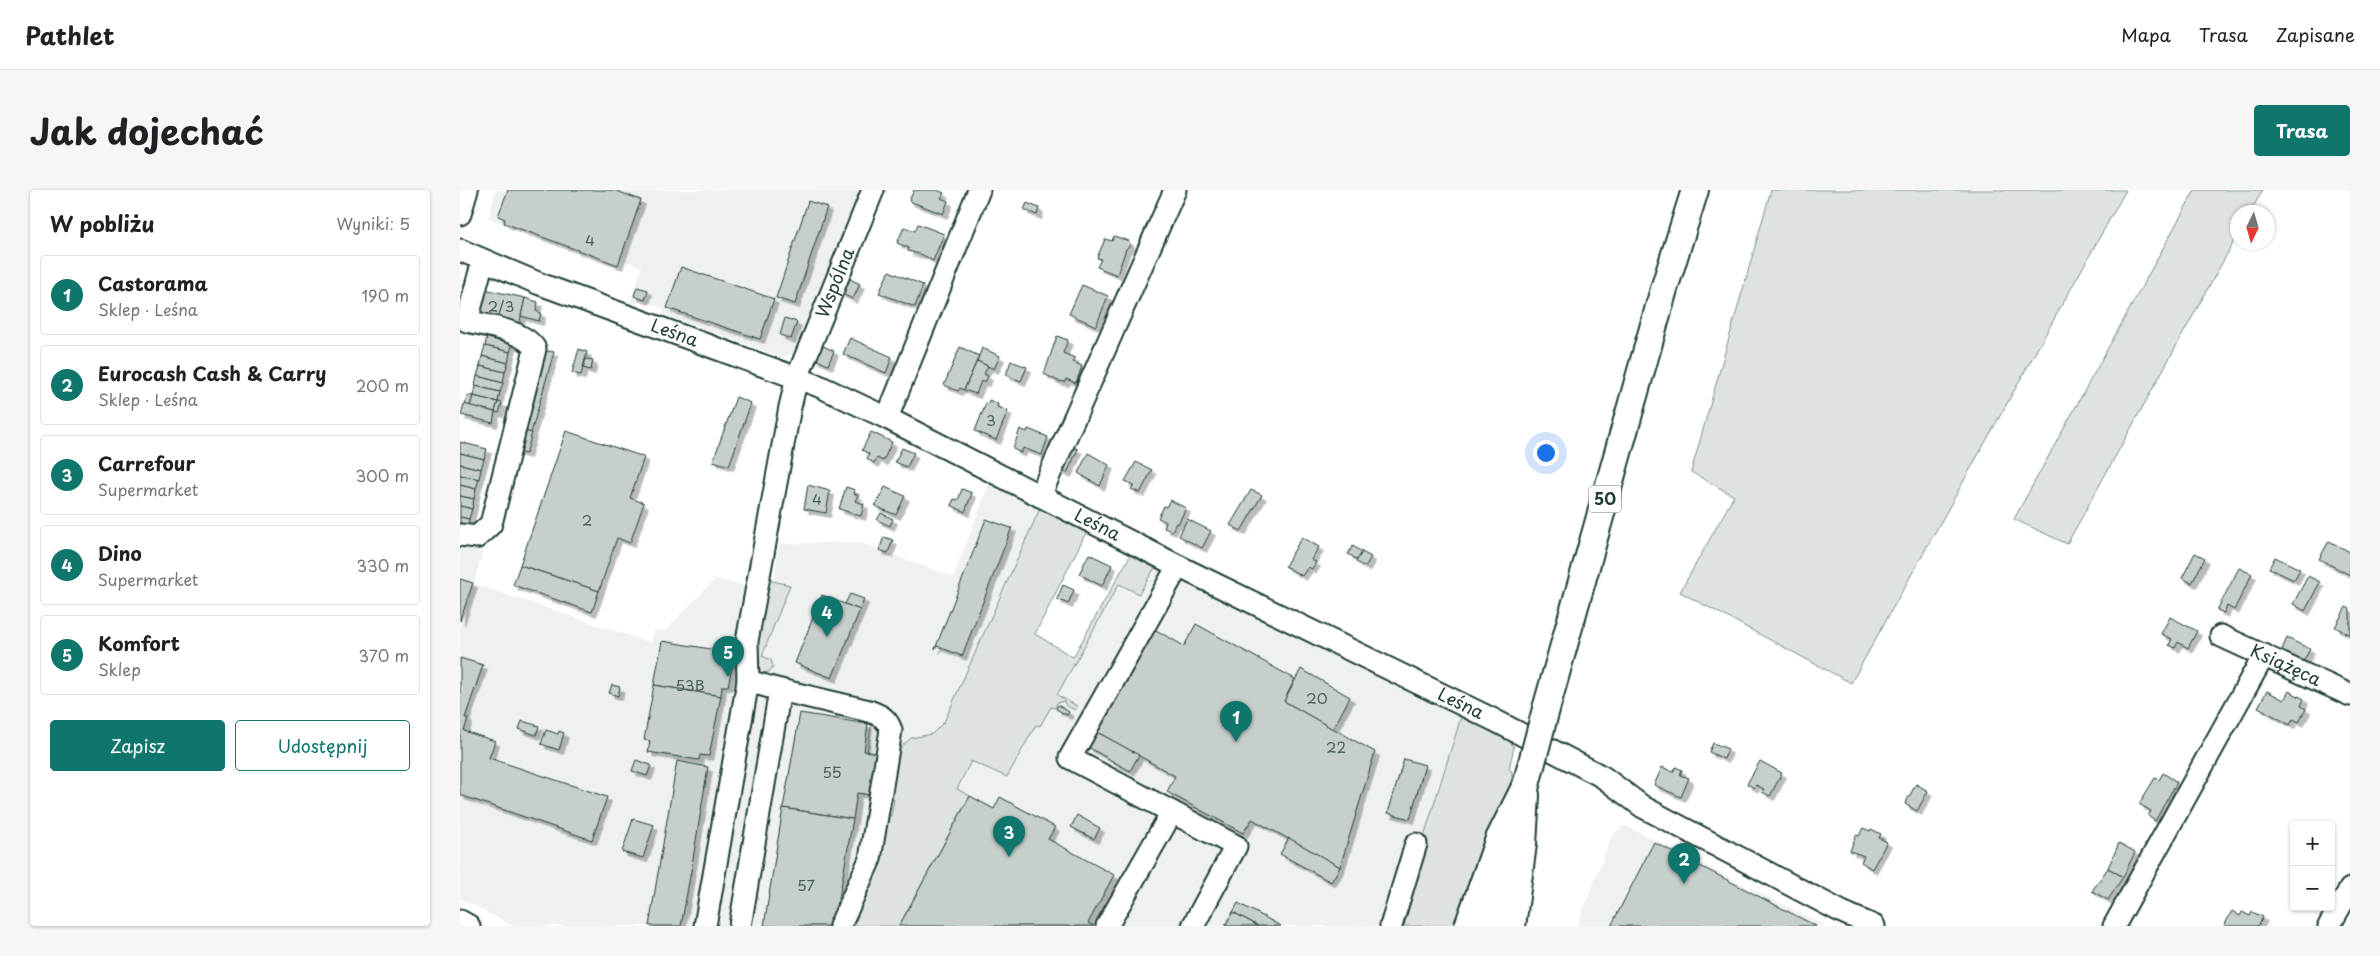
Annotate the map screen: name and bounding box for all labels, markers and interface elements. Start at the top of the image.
text: Pathlet [25,17,115,53]
text: Mapa [2121,21,2171,48]
text: Trasa [2199,21,2248,48]
text: Zapisane [2276,21,2355,48]
text: Jak dojechać [30,104,264,157]
button: Trasa [2254,105,2350,156]
north arrow [2230,205,2275,250]
text: W pobliżu [50,207,155,239]
text: Wyniki: 5 [337,211,410,235]
house number: 4 [585,228,595,251]
street label: Wspólna [808,242,861,322]
text: Castorama [98,269,208,297]
text: 1 [63,283,71,307]
text: 190 m [361,283,409,307]
house number: 2/3 [488,294,514,317]
text: Sklep · Leśna [98,297,198,321]
street label: Leśna [647,311,703,353]
text: Eurocash Cash & Carry [98,359,326,387]
text: 2 [61,373,73,397]
text: 200 m [356,373,409,397]
text: Sklep · Leśna [98,387,198,411]
house number: 3 [986,408,996,431]
your location [1533,440,1559,466]
text: Carrefour [98,449,195,477]
text: 3 [62,463,72,487]
text: 300 m [355,463,409,487]
text: Supermarket [98,477,198,501]
road number: 50 [1589,486,1621,512]
house number: 4 [812,487,822,510]
street label: Leśna [1070,501,1126,547]
house number: 2 [582,508,592,531]
text: Dino [98,539,142,567]
text: 4 [62,553,72,577]
text: 330 m [356,553,409,577]
text: Supermarket [98,567,198,591]
pin: 4 [811,596,843,637]
text: Komfort [98,629,180,657]
pin: 5 [712,636,744,677]
street label: Książęca [2246,636,2327,692]
text: 5 [62,643,72,667]
text: 370 m [359,643,409,667]
text: Sklep [98,657,141,681]
house number: 53B [675,673,705,696]
street label: Leśna [1433,680,1490,726]
house number: 20 [1306,686,1328,709]
pin: 1 [1220,701,1252,742]
button: Zapisz [50,720,225,771]
button: Udostępnij [235,720,410,771]
house number: 22 [1326,735,1346,758]
house number: 55 [822,760,842,783]
pin: 3 [993,816,1025,857]
map controls [2290,821,2335,911]
button: + [2290,821,2335,866]
pin: 2 [1668,843,1700,884]
button: − [2290,866,2335,911]
house number: 57 [797,873,815,896]

